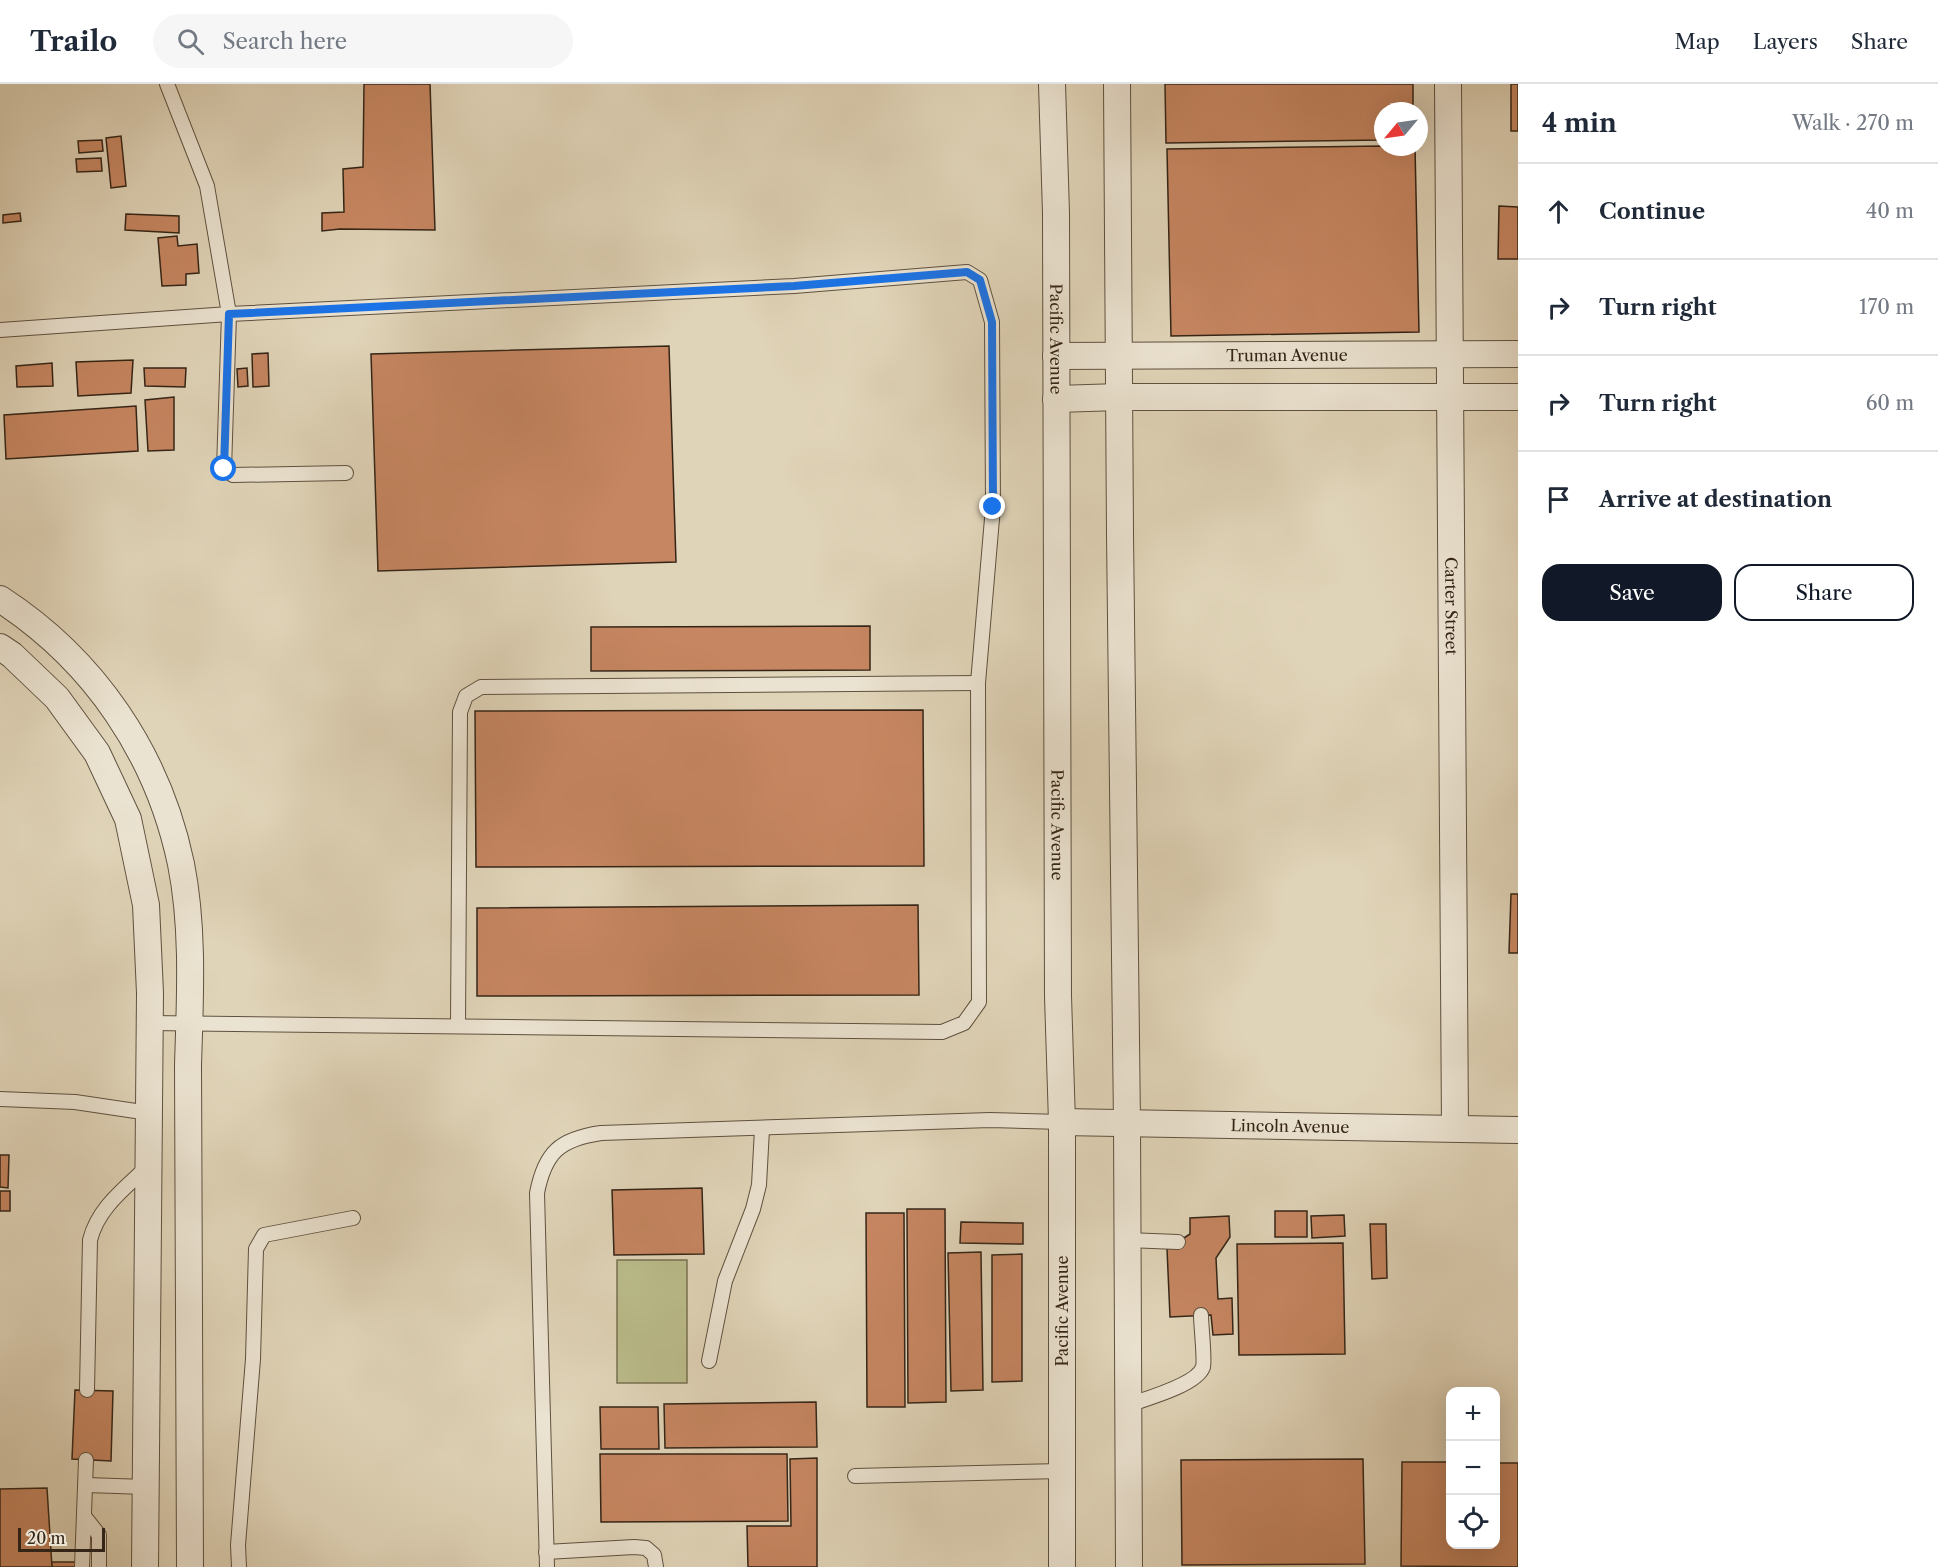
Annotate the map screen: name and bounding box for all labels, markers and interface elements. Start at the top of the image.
search box [153,14,573,68]
text: Trailo [30,24,117,58]
icon: search [174,25,207,58]
text: Search here [222,28,347,55]
text: Map [1675,29,1720,54]
text: Layers [1753,29,1818,54]
text: Share [1851,29,1908,54]
north arrow [1374,102,1428,156]
text: 4 min [1542,107,1617,139]
text: Walk · 270 m [1792,111,1914,135]
icon: ahead [1542,195,1575,228]
text: Continue [1599,198,1705,225]
text: 40 m [1866,199,1914,223]
street label: Pacific Avenue [1046,283,1066,395]
icon: right [1542,291,1575,324]
text: Turn right [1599,294,1717,321]
text: 170 m [1859,295,1914,319]
street label: Truman Avenue [1226,345,1348,365]
icon: right [1542,387,1575,420]
text: Turn right [1599,390,1717,417]
text: 60 m [1866,391,1914,415]
route start [210,455,236,481]
icon: arrive [1542,483,1575,516]
text: Arrive at destination [1599,486,1832,513]
route end [979,493,1005,519]
street label: Carter Street [1441,557,1462,656]
button: Save [1542,564,1722,621]
button: Share [1734,564,1914,621]
street label: Pacific Avenue [1047,769,1068,881]
street label: Lincoln Avenue [1230,1115,1350,1137]
street label: Pacific Avenue [1052,1255,1072,1367]
map controls [1446,1387,1500,1549]
button: + [1446,1387,1500,1441]
button: − [1446,1441,1500,1495]
button: locate [1446,1495,1500,1549]
scale bar [18,1525,105,1552]
text: 20 m [27,1528,66,1548]

